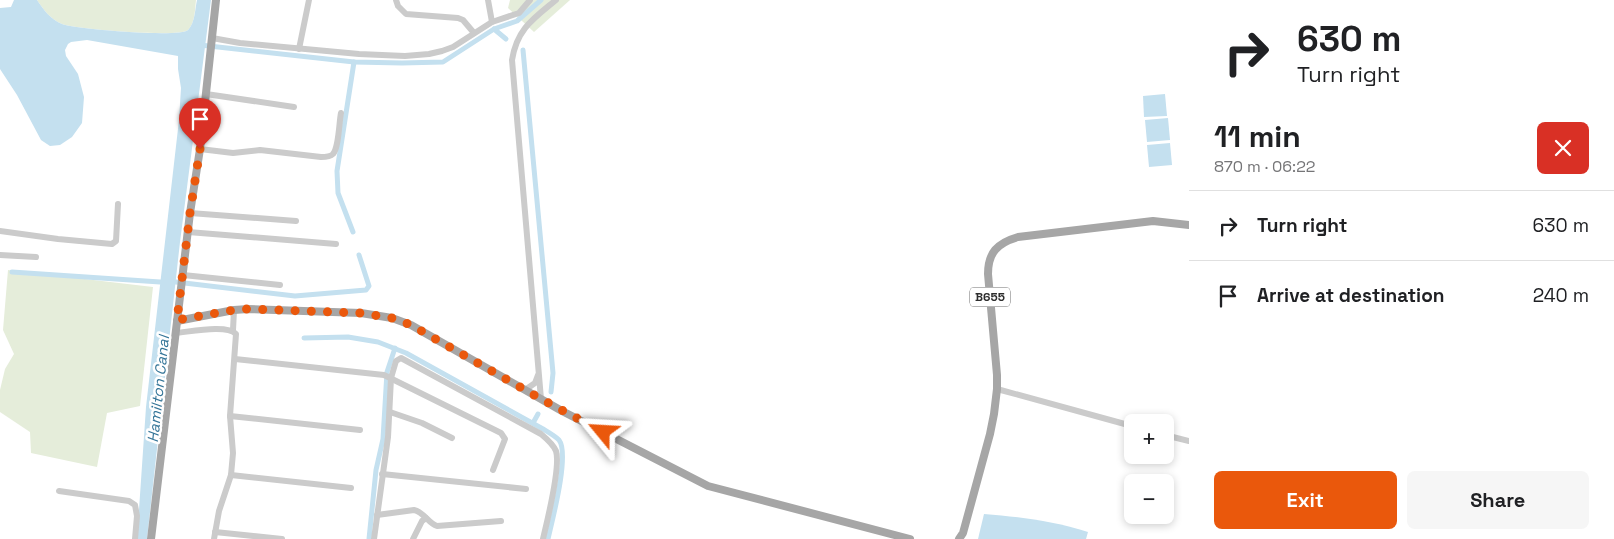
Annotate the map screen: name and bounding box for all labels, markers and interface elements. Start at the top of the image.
text: 630 m [1297,17,1401,61]
icon: right [1214,20,1279,85]
text: Turn right [1297,60,1400,88]
pin [179,98,221,149]
icon: arrive [186,105,214,133]
text: 11 min [1214,117,1301,156]
button: close [1537,122,1589,174]
text: 870 m · 06:22 [1214,156,1315,177]
icon: right [1214,212,1242,240]
text: Turn right [1257,213,1347,238]
text: 630 m [1532,213,1589,238]
icon: arrive [1214,282,1242,310]
text: Arrive at destination [1257,283,1445,308]
text: 240 m [1533,283,1589,308]
road number: B655 [970,288,1010,306]
water label: Hamilton Canal [143,332,173,443]
position arrow [576,405,628,457]
map controls [1124,414,1174,524]
button: + [1124,414,1174,464]
button: Exit [1214,471,1397,529]
button: Share [1407,471,1589,529]
button: − [1124,474,1174,524]

